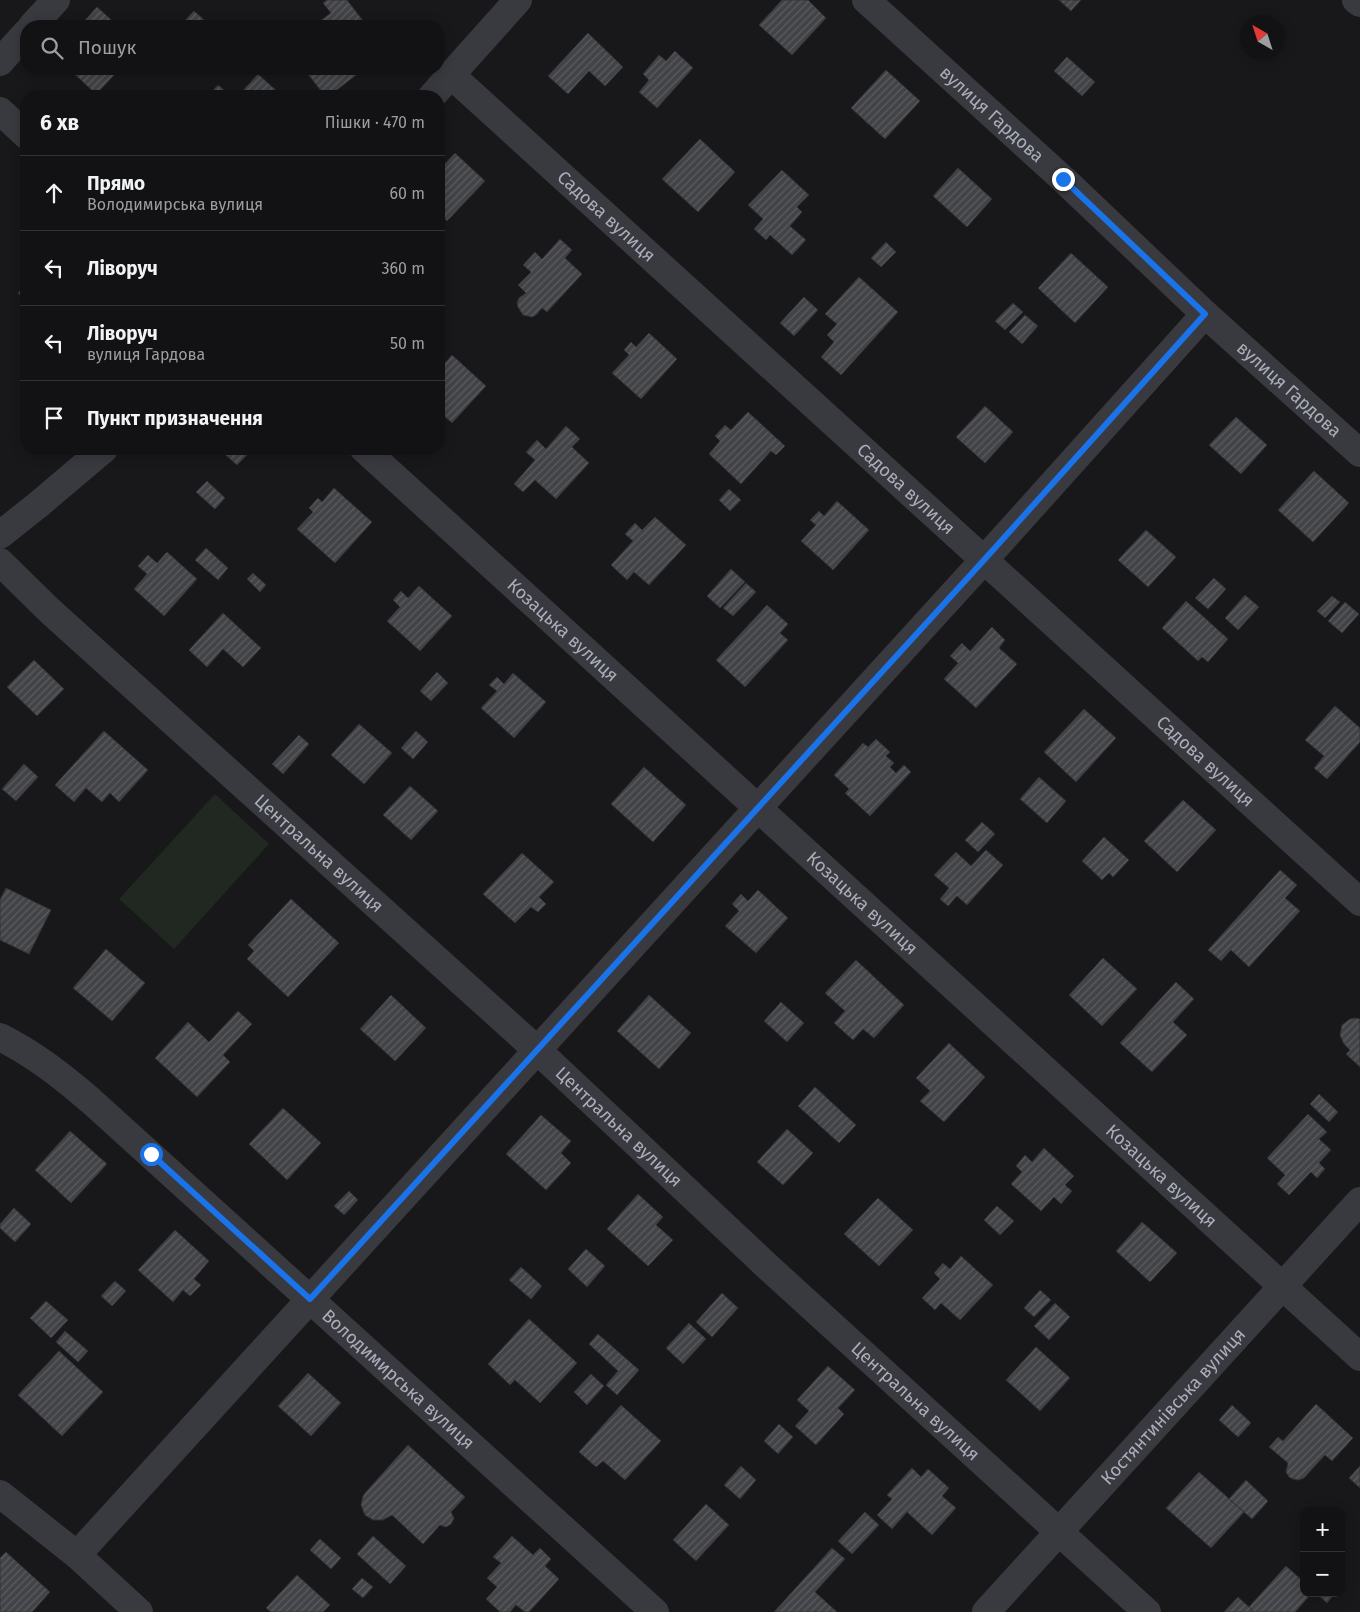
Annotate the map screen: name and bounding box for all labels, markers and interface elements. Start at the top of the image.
north arrow [1240,15,1285,60]
search box [20,20,445,75]
icon: search [38,34,66,62]
text: Пошук [78,36,136,59]
street label: вулиця Гардова [935,61,1048,167]
text: 6 хв [40,110,79,136]
text: Пішки · 470 m [325,113,425,132]
street label: Садова вулиця [553,166,660,267]
route end [1052,168,1075,191]
text: Прямо [87,172,145,195]
icon: ahead [40,179,68,207]
text: 60 m [390,184,425,203]
text: Володимирська вулиця [87,195,263,214]
icon: left [40,254,68,282]
text: Ліворуч [87,257,158,280]
text: 360 m [382,259,425,278]
text: Ліворуч [87,322,158,345]
icon: left [40,329,68,357]
text: 50 m [390,334,425,353]
street label: вулиця Гардова [1232,337,1346,442]
text: вулиця Гардова [87,345,205,364]
icon: arrive [40,404,68,432]
text: Пункт призначення [87,407,263,430]
street label: Садова вулиця [852,439,960,539]
street label: Козацька вулиця [503,574,623,686]
street label: Садова вулиця [1152,711,1259,812]
street label: Центральна вулиця [250,790,388,917]
street label: Козацька вулиця [802,847,922,959]
street label: Центральна вулиця [551,1062,687,1192]
street label: Козацька вулиця [1101,1120,1222,1232]
route start [140,1143,163,1166]
street label: Володимирська вулиця [317,1305,479,1454]
street label: Костянтинівська вулиця [1096,1323,1250,1489]
street label: Центральна вулиця [847,1337,984,1465]
map controls [1300,1507,1345,1597]
button: + [1300,1507,1345,1552]
button: − [1300,1552,1345,1597]

